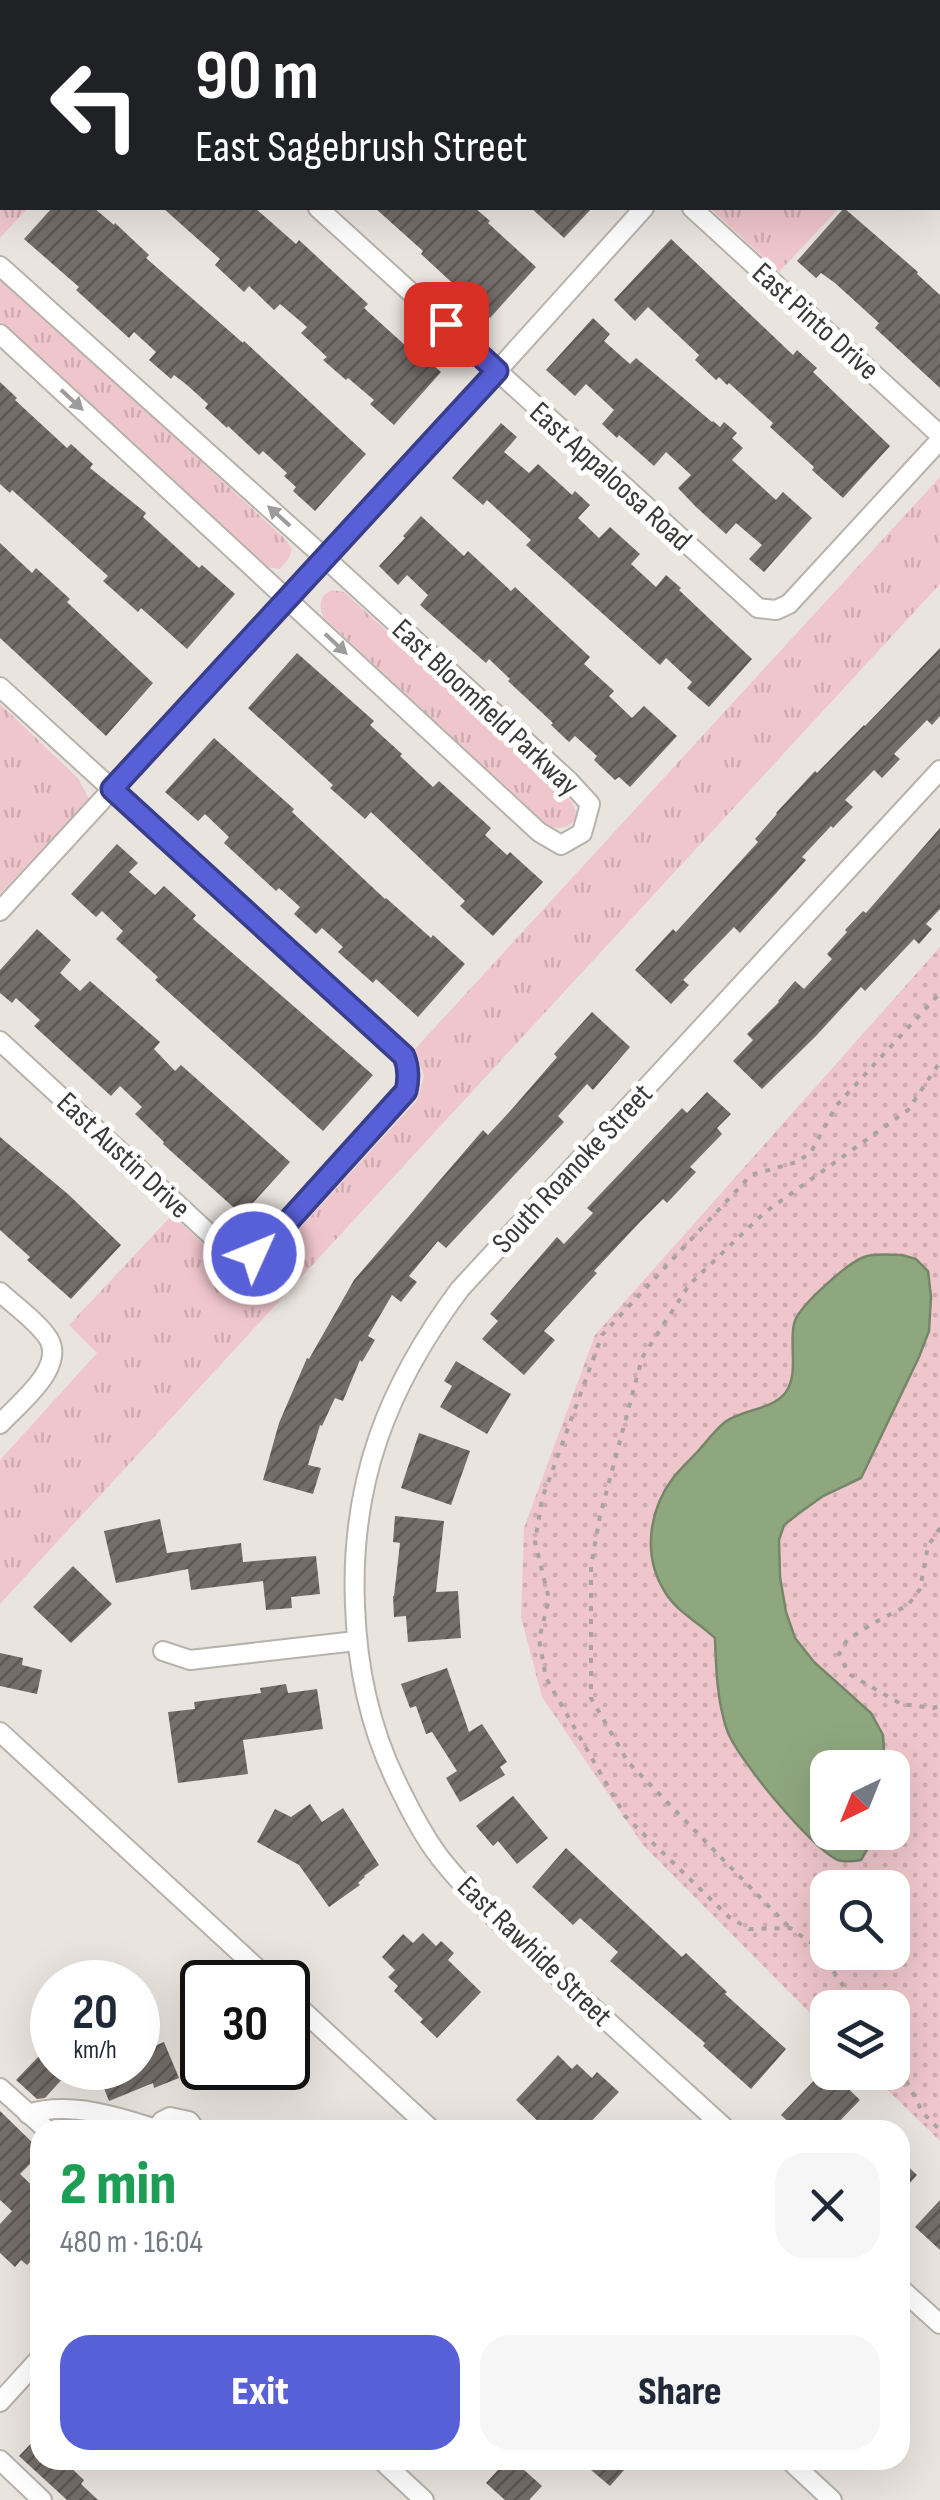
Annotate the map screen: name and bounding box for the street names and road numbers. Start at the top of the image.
street label: East Pinto Drive [745,256,886,388]
street label: East Appaloosa Road [522,395,699,559]
street label: East Bloomfield Parkway [384,612,587,804]
street label: South Roanoke Street [485,1077,660,1261]
street label: East Austin Drive [49,1085,197,1227]
street label: East Rawhide Street [450,1869,619,2034]

